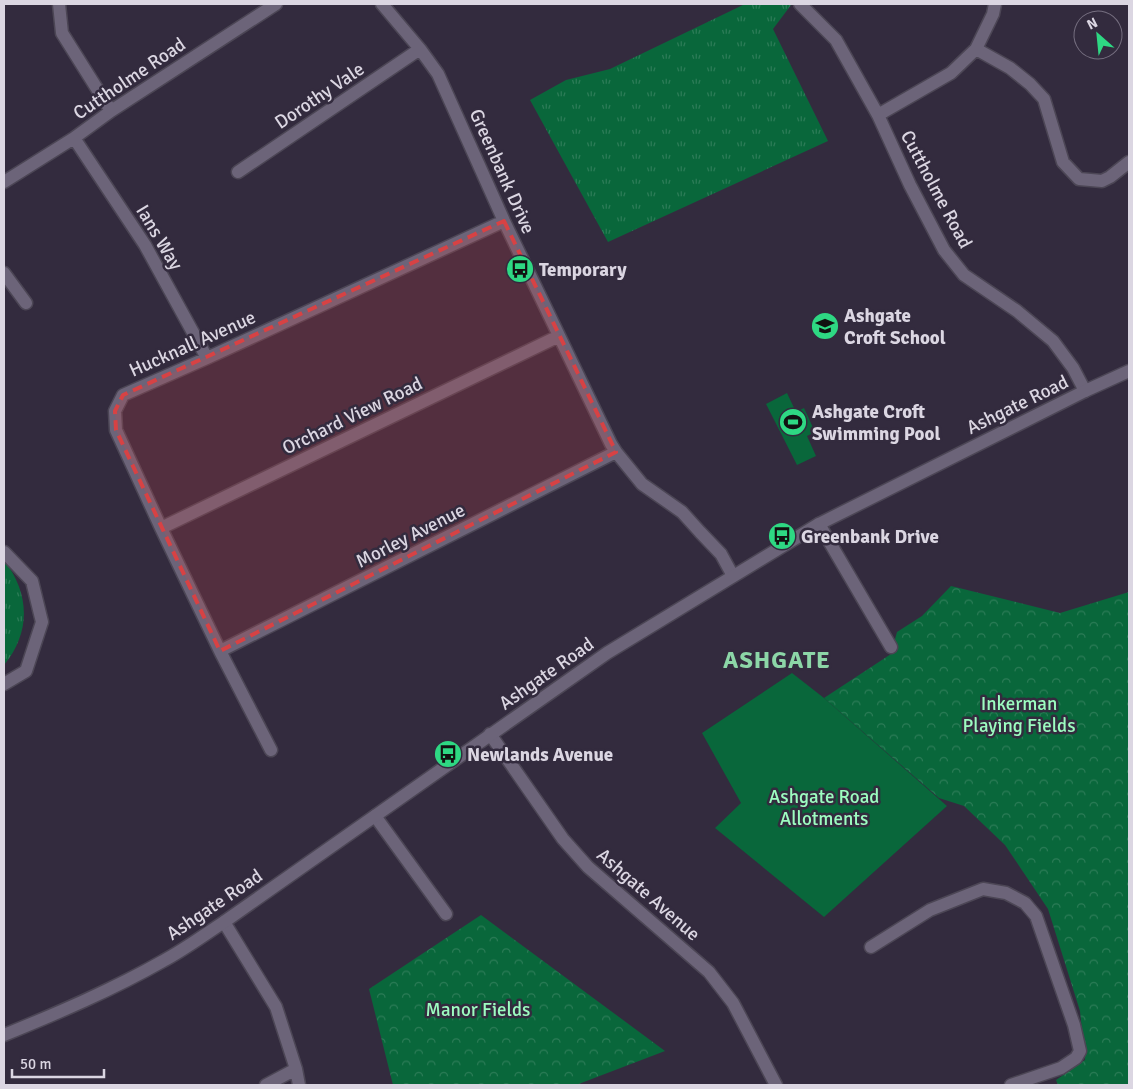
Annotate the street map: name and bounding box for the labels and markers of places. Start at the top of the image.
bus stop icon: Temporary [505,254,535,284]
place label: Temporary [539,258,627,282]
place label: Ashgate Croft School [844,304,946,350]
school or university icon: Ashgate Croft School [810,311,840,341]
place label: Ashgate Croft Swimming Pool [812,400,940,446]
sports icon: Ashgate Croft Swimming Pool [778,407,808,437]
bus stop icon: Greenbank Drive [767,521,797,551]
place label: Greenbank Drive [801,525,939,549]
bus stop icon: Newlands Avenue [433,739,463,769]
place label: Newlands Avenue [467,743,613,767]

